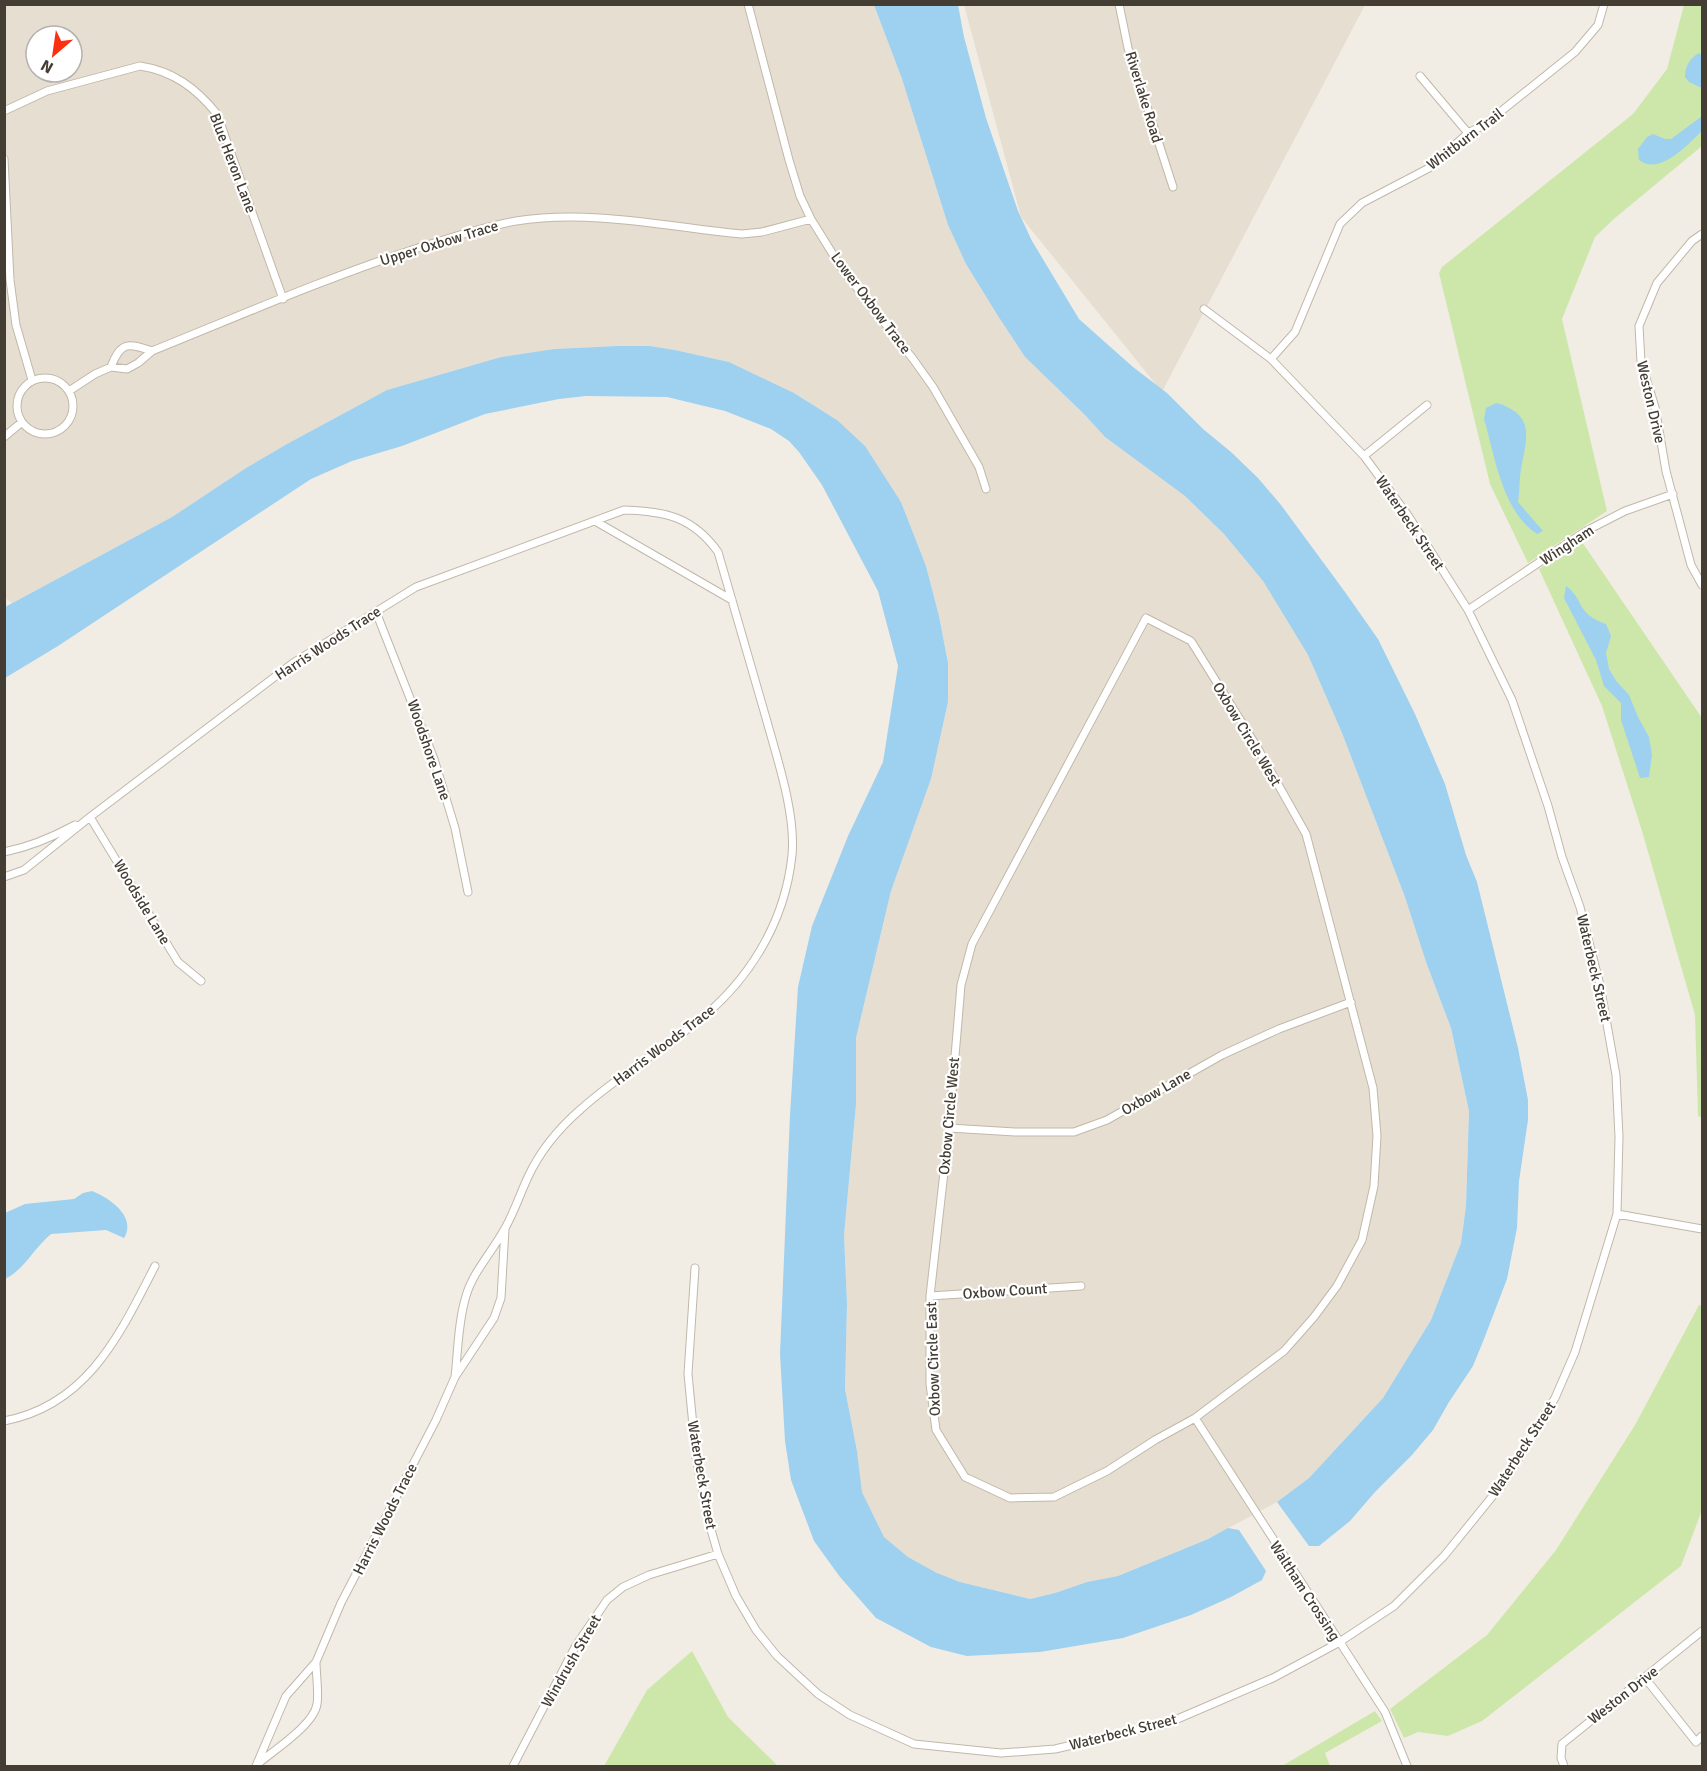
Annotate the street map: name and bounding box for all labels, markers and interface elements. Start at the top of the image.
north arrow [24,24,84,84]
street label: Riverlake Road [1122,49,1166,145]
text: N [37,55,57,78]
street label: Whitburn Trail [1423,104,1507,174]
street label: Blue Heron Lane [206,111,260,215]
street label: Upper Oxbow Trace [378,216,500,270]
street label: Lower Oxbow Trace [827,249,915,357]
street label: Weston Drive [1633,359,1669,445]
street label: Waterbeck Street [1372,472,1448,574]
street label: Wingham [1537,521,1597,569]
street label: Harris Woods Trace [272,602,384,684]
street label: Oxbow Circle West [1209,679,1285,789]
street label: Woodshore Lane [403,697,455,803]
street label: Woodside Lane [110,856,174,948]
street label: Waterbeck Street [1573,912,1615,1024]
street label: Harris Woods Trace [610,1001,718,1089]
street label: Oxbow Circle West [935,1056,963,1176]
street label: Oxbow Lane [1118,1065,1194,1119]
street label: Oxbow Count [962,1279,1048,1303]
street label: Oxbow Circle East [922,1301,944,1417]
street label: Waterbeck Street [1484,1398,1560,1500]
street label: Waterbeck Street [684,1419,720,1531]
street label: Harris Woods Trace [349,1460,421,1578]
street label: Waltham Crossing [1266,1538,1344,1644]
street label: Windrush Street [537,1612,605,1710]
street label: Weston Drive [1584,1662,1662,1728]
street label: Waterbeck Street [1067,1710,1179,1754]

